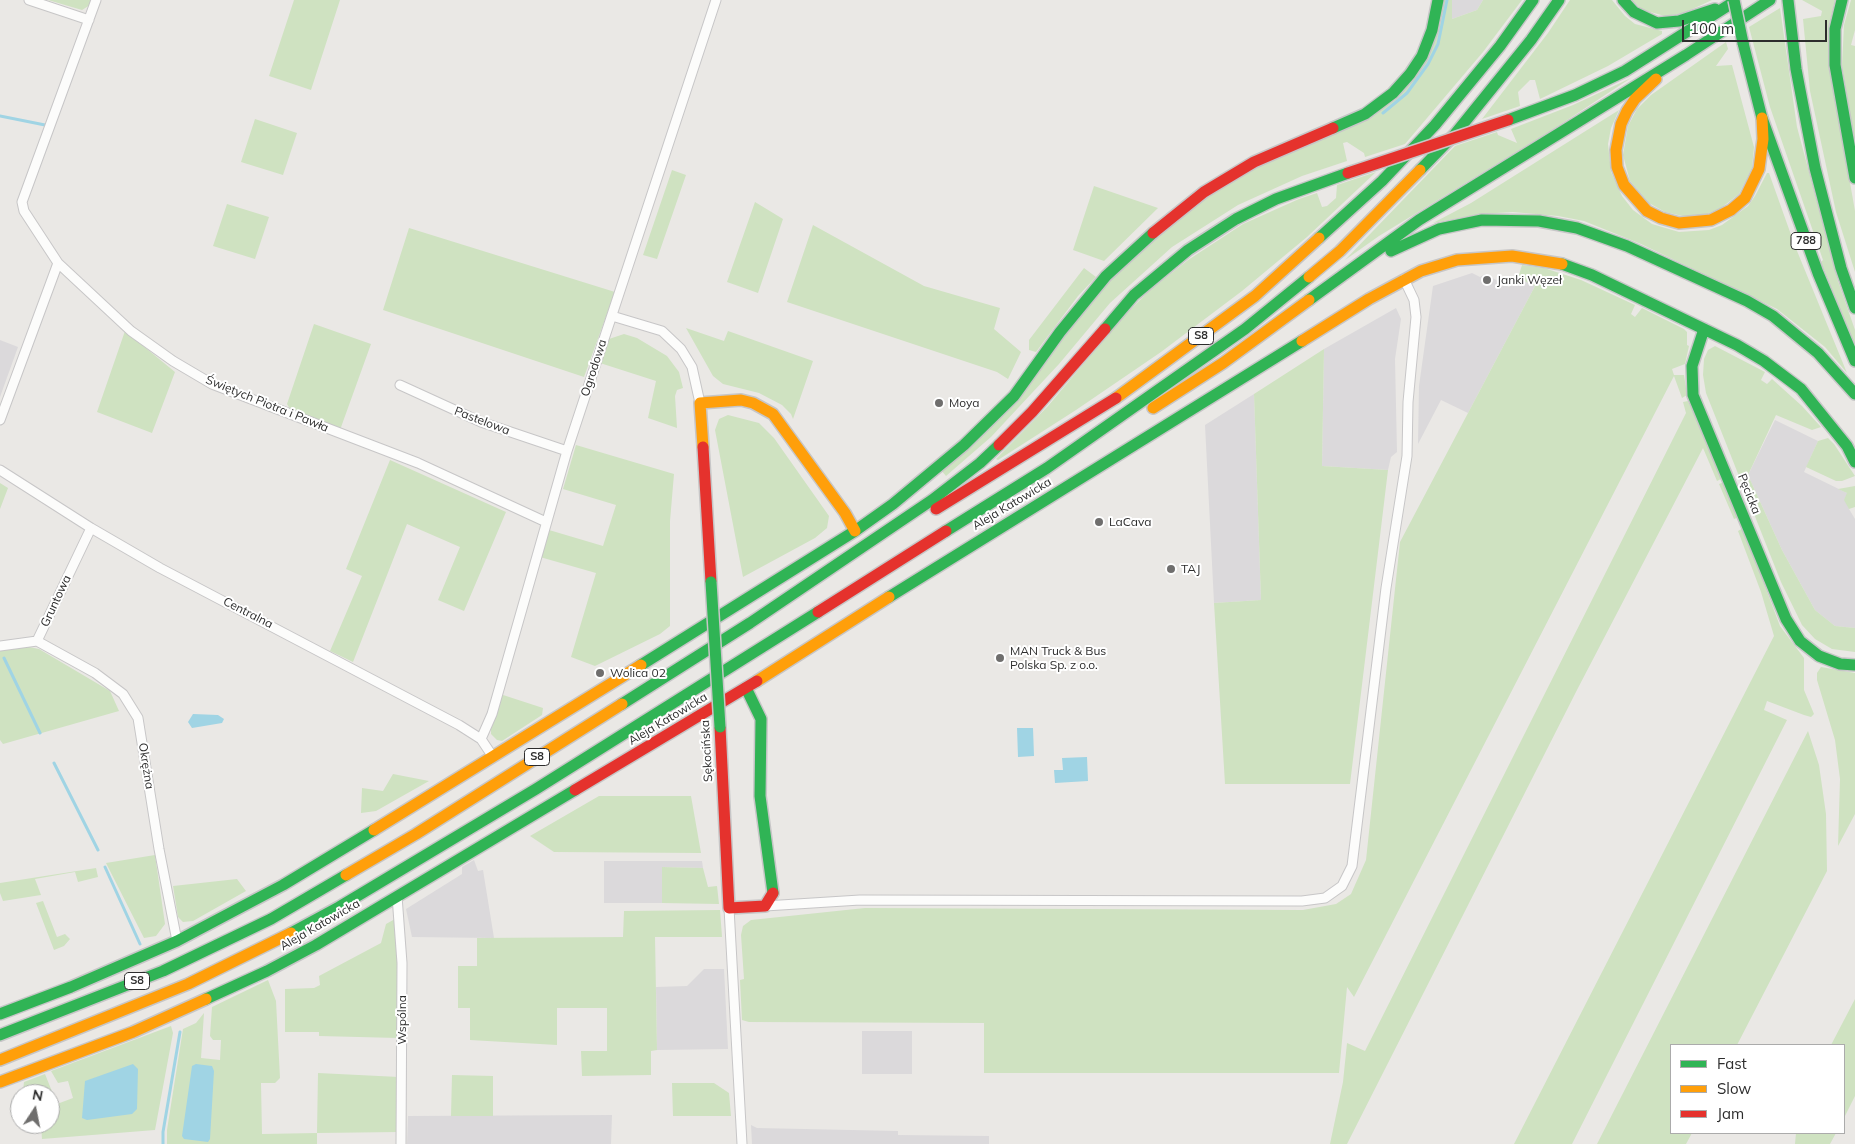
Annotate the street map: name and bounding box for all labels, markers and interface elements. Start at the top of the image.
scale bar [1685,10,1830,42]
text: 100 m [1690,19,1734,38]
road number: 788 [1791,232,1821,250]
place label: Janki Węzeł [1497,273,1562,287]
marker: Janki Węzeł [1481,274,1493,286]
road number: S8 [1188,328,1214,344]
street label: Ogrodowa [578,338,610,398]
street label: Świętych Piotra i Pawła [203,373,331,435]
place label: Moya [949,396,980,410]
marker: Moya [933,397,945,409]
street label: Pastelowa [452,404,512,438]
street label: Pęcicka [1734,472,1764,516]
street label: Aleja Katowicka [970,475,1054,533]
place label: LaCava [1109,515,1151,529]
marker: LaCava [1093,516,1105,528]
place label: TAJ [1181,562,1200,576]
marker: TAJ [1165,563,1177,575]
street label: Gruntowa [38,573,74,629]
street label: Centralna [221,594,275,632]
place label: MAN Truck & Bus Polska Sp. z o.o. [1010,644,1106,672]
marker: MAN Truck & Bus Polska Sp. z o.o. [994,652,1006,664]
place label: Wolica 02 [610,666,666,680]
marker: Wolica 02 [594,667,606,679]
street label: Aleja Katowicka [626,690,710,748]
street label: Sękocińska [698,720,716,782]
street label: Okrężna [135,742,157,790]
road number: S8 [524,749,550,766]
street label: Aleja Katowicka [278,896,362,954]
road number: S8 [124,972,150,989]
street label: Wspólna [395,995,409,1045]
legend [1670,1044,1845,1134]
text: Fast [1717,1054,1747,1073]
text: Slow [1717,1079,1751,1098]
north arrow [10,1084,60,1134]
text: N [31,1085,45,1105]
text: Jam [1717,1104,1744,1123]

